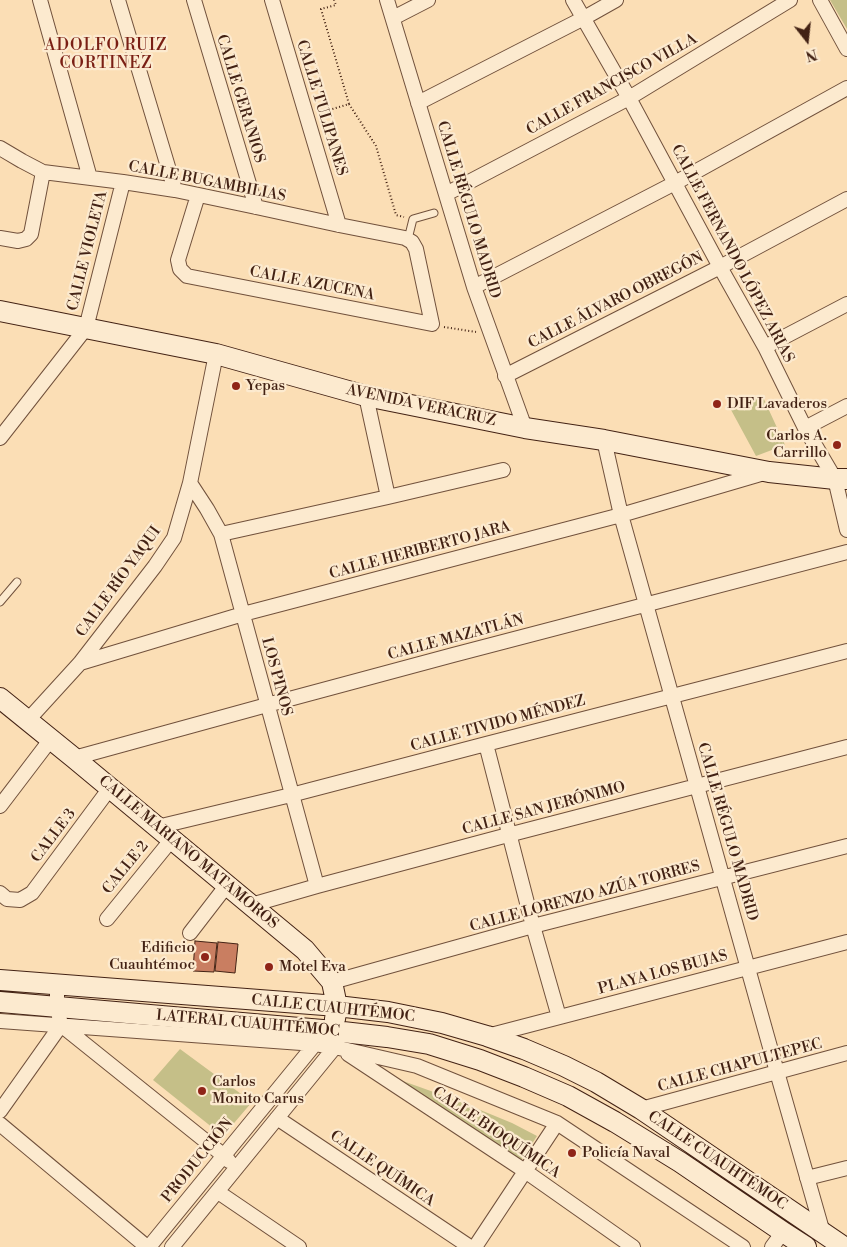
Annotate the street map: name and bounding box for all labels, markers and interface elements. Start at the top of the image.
north arrow [782,15,832,65]
street label: CALLE FRANCISCO VILLA [524,31,700,139]
street label: CALLE GERANIOS [212,33,268,165]
district label: ADOLFO RUIZ CORTINEZ [43,36,169,74]
street label: CALLE TULIPANES [292,38,350,178]
text: N [803,44,819,65]
street label: CALLE RÉGULO MADRID [432,119,504,301]
street label: CALLE FERNANDO LÓPEZ ARIAS [667,142,797,366]
street label: CALLE BUGAMBILIAS [127,158,287,206]
street label: CALLE VIOLETA [64,189,112,313]
street label: CALLE ÁLVARO OBREGÓN [525,249,707,353]
street label: CALLE AZUCENA [248,263,376,305]
place label: Yepas [246,377,285,395]
marker: Yepas [230,380,242,392]
street label: AVENIDA VERACRUZ [345,381,497,431]
place label: DIF Lavaderos [727,395,827,413]
marker: DIF Lavaderos [711,398,723,410]
place label: Carlos A. Carrillo [766,427,827,462]
marker: Carlos A. Carrillo [831,439,843,451]
street label: CALLE HERIBERTO JARA [328,518,512,584]
street label: CALLE RÍO YAQUI [73,523,165,641]
street label: CALLE MAZATLÁN [386,611,526,665]
street label: LOS PINOS [257,636,295,718]
street label: CALLE TIVIDO MÉNDEZ [409,692,587,756]
street label: CALLE RÉGULO MADRID [693,741,761,923]
street label: CALLE MARIANO MATAMOROS [94,772,282,934]
street label: CALLE SAN JERÓNIMO [460,779,628,839]
street label: CALLE 3 [28,806,80,866]
street label: CALLE 2 [99,838,153,898]
street label: CALLE LORENZO AZÚA TORRES [468,858,702,936]
place label: Edificio Cuauhtémoc [109,939,195,974]
street label: PLAYA LOS BUJAS [596,947,730,999]
marker: Edificio Cuauhtémoc [199,951,211,963]
place label: Motel Eva [279,958,346,976]
marker: Motel Eva [263,961,275,973]
street label: CALLE CUAUHTÉMOC [251,991,415,1027]
street label: LATERAL CUAUHTÉMOC [155,1007,341,1041]
street label: CALLE CHAPULTEPEC [656,1035,824,1097]
place label: Carlos Monito Carus [212,1073,304,1108]
street label: CALLE BIOQUÍMICA [429,1084,563,1182]
marker: Carlos Monito Carus [196,1085,208,1097]
street label: CALLE CUAUHTÉMOC [644,1108,790,1214]
street label: PRODUCCIÓN [159,1115,237,1207]
street label: CALLE QUÍMICA [326,1127,438,1211]
place label: Policía Naval [582,1144,670,1162]
marker: Policía Naval [566,1147,578,1159]

